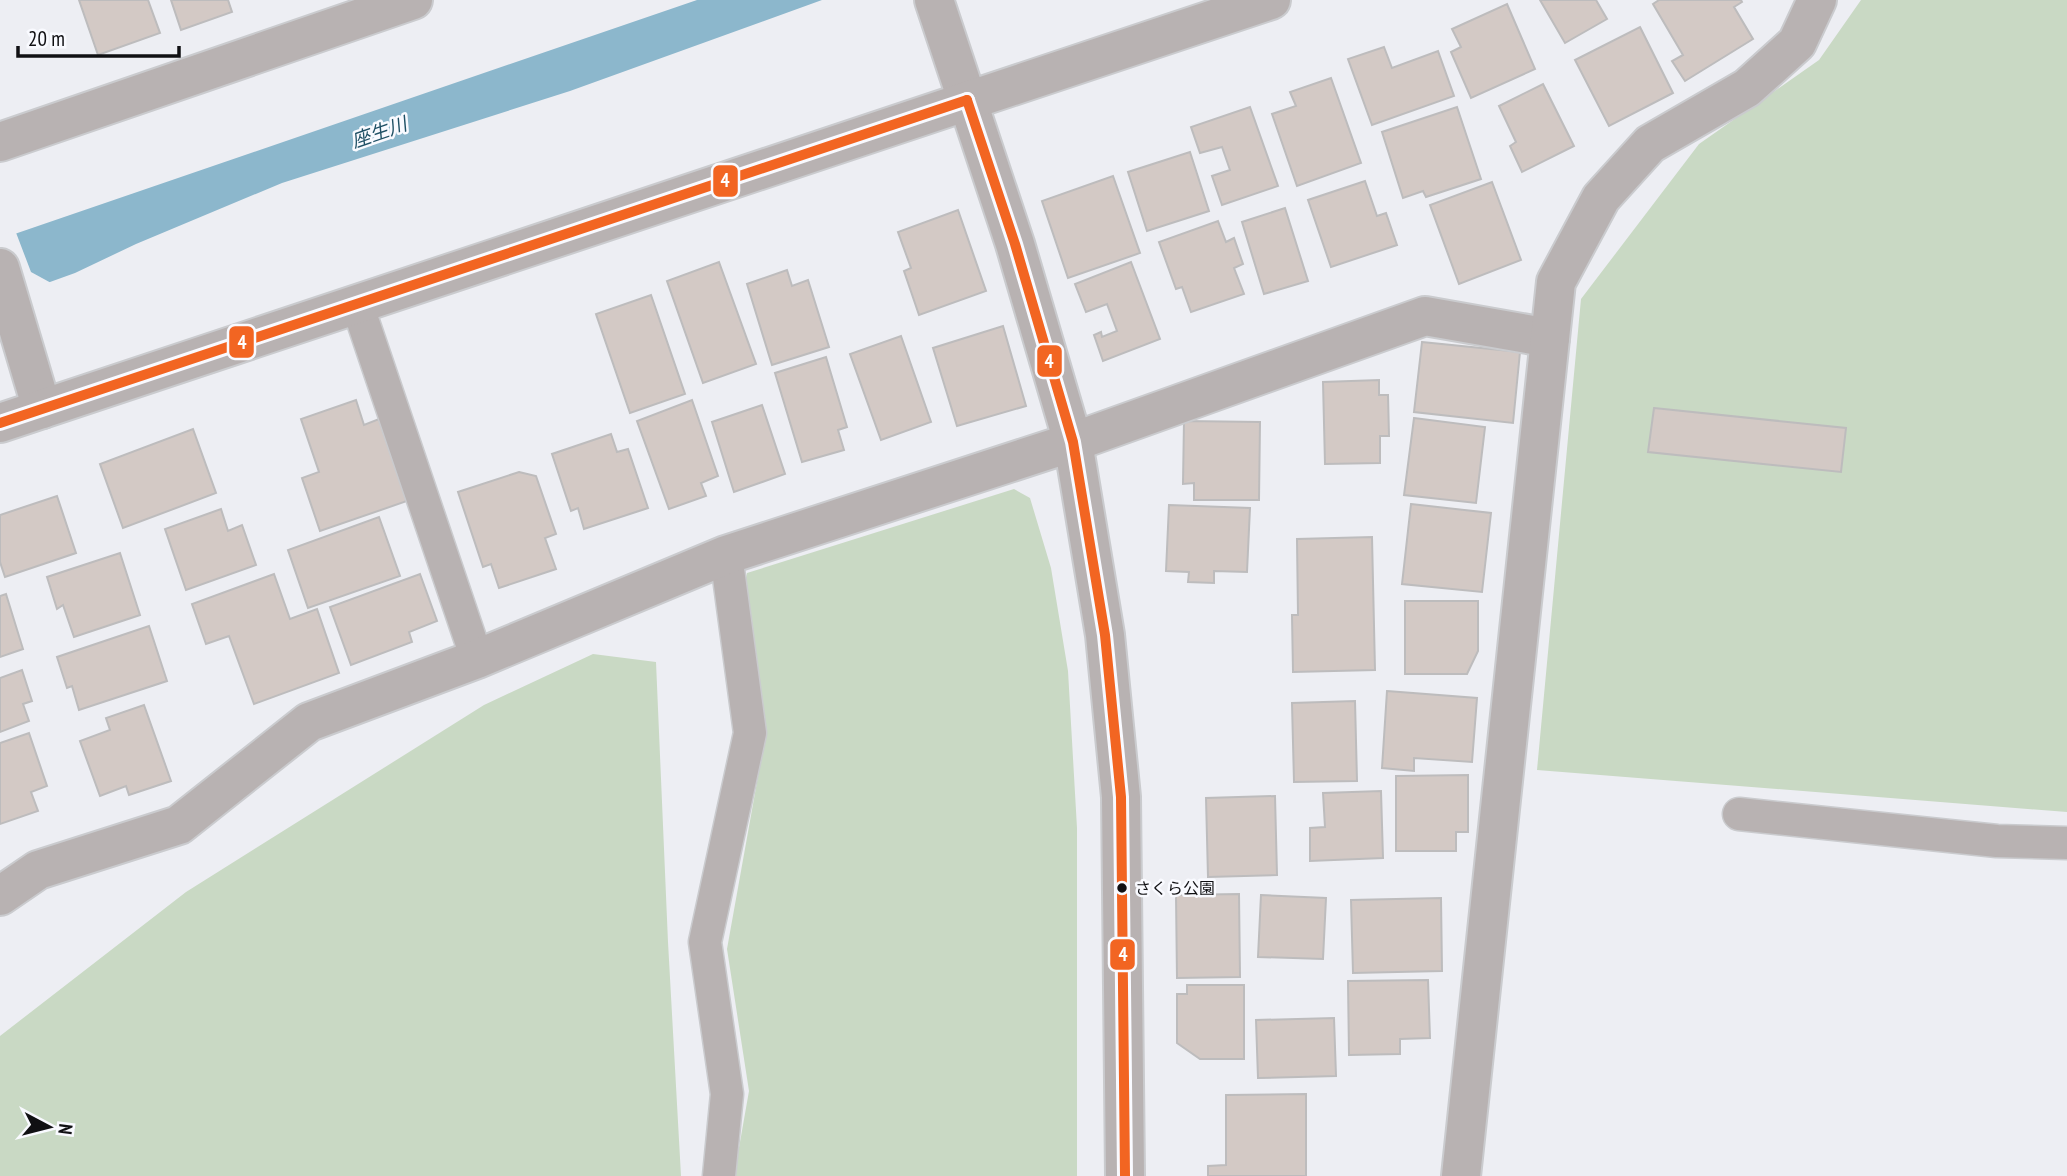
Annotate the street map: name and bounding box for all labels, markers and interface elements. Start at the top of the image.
scale bar [18,14,178,58]
text: 20 m [28,25,65,52]
water label: 座生川 [348,111,412,153]
line badge: 4 [712,164,739,198]
text: 4 [720,168,730,192]
line badge: 4 [228,325,255,359]
text: 4 [237,330,247,354]
line badge: 4 [1036,344,1063,378]
text: 4 [1044,349,1054,373]
place label: さくら公園 [1135,878,1215,898]
marker: さくら公園 [1115,881,1129,895]
line badge: 4 [1109,938,1136,971]
text: 4 [1118,942,1128,966]
north arrow [14,1092,84,1162]
text: N [53,1123,78,1136]

